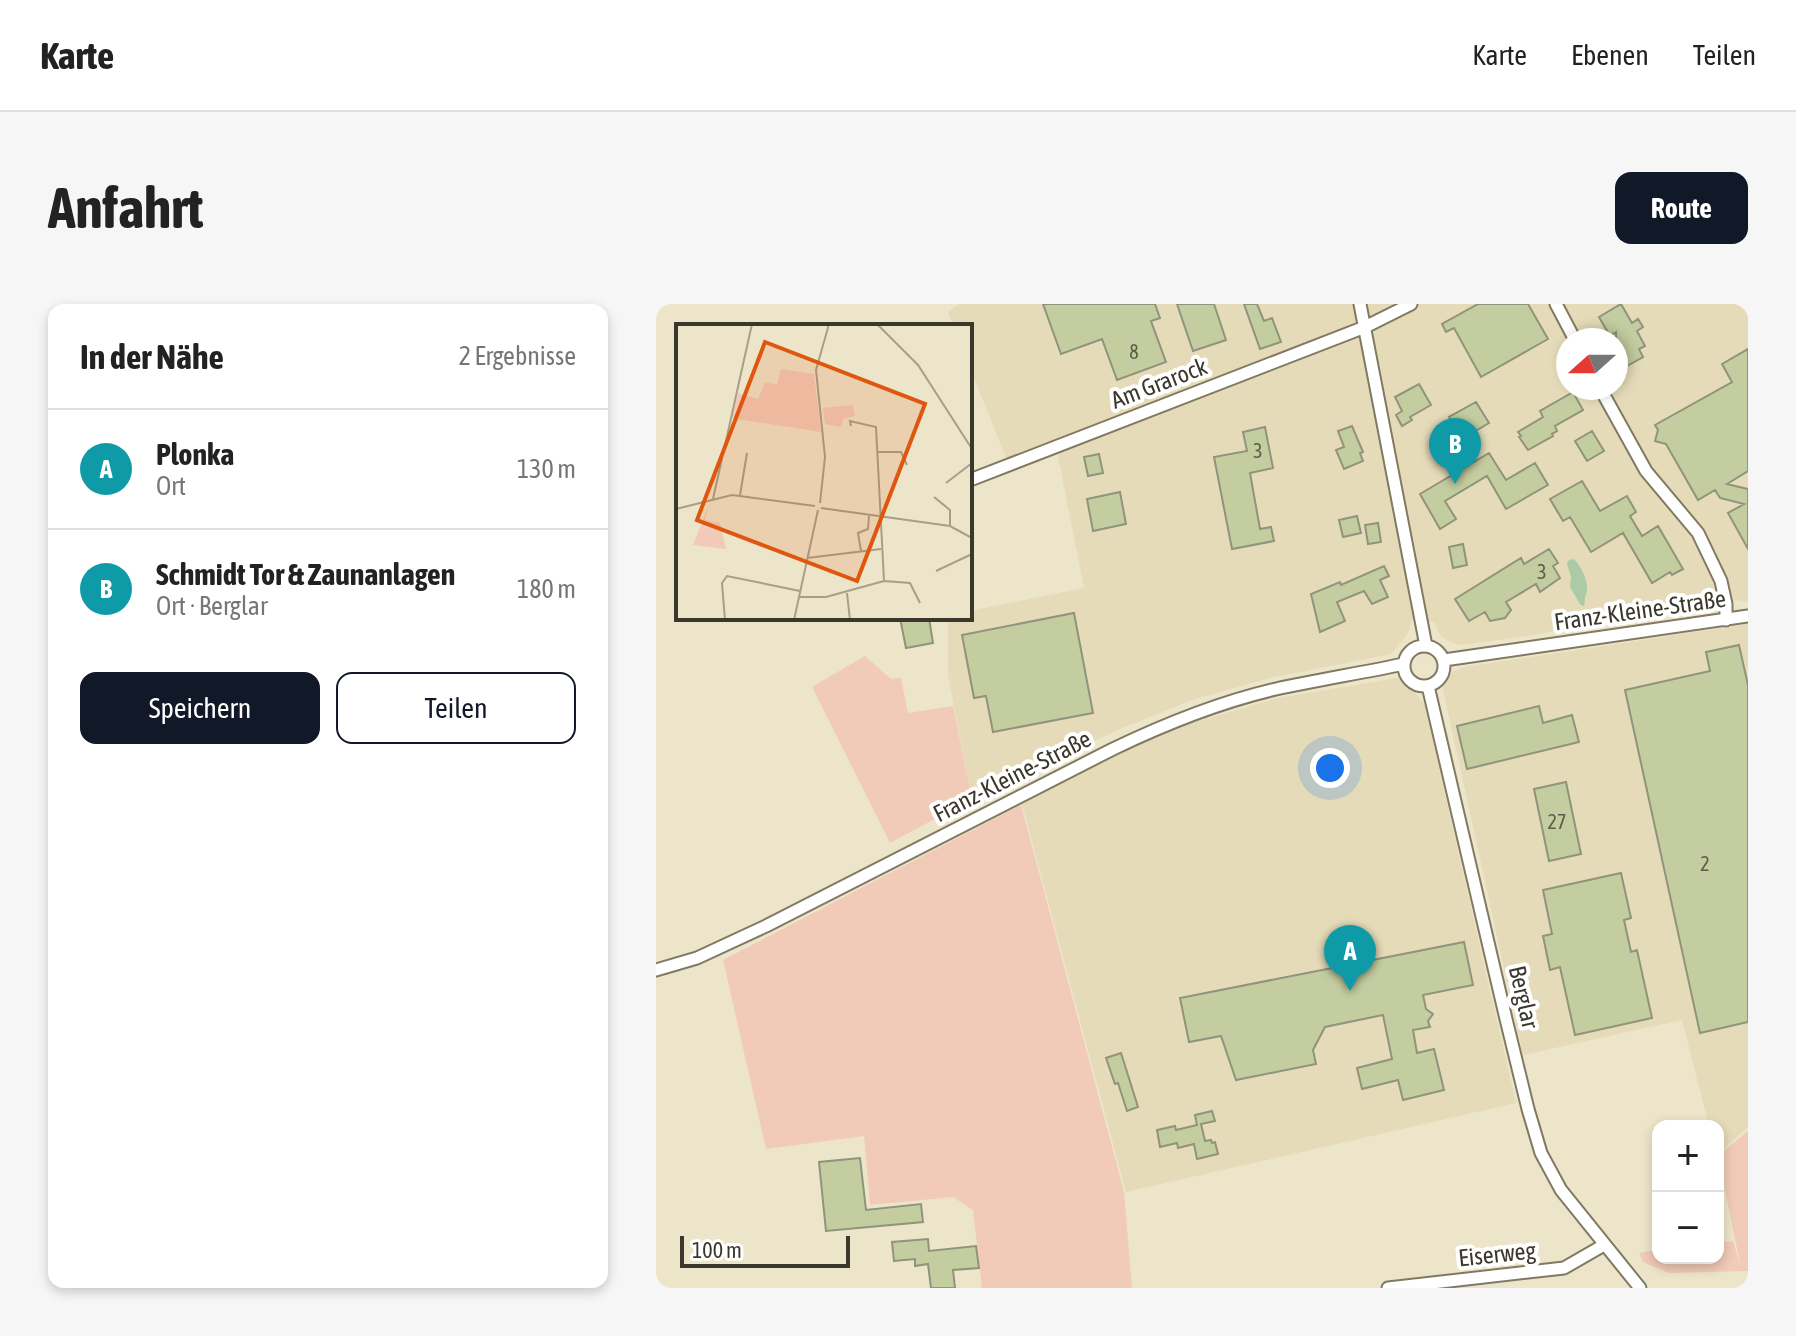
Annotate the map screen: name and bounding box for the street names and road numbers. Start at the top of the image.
street label: Am Grarock [1107,352,1211,414]
street label: Franz-Kleine-Straße [1552,585,1728,635]
street label: Franz-Kleine-Straße [929,725,1095,827]
street label: Berglar [1504,963,1545,1032]
street label: Eiserweg [1457,1236,1538,1271]

